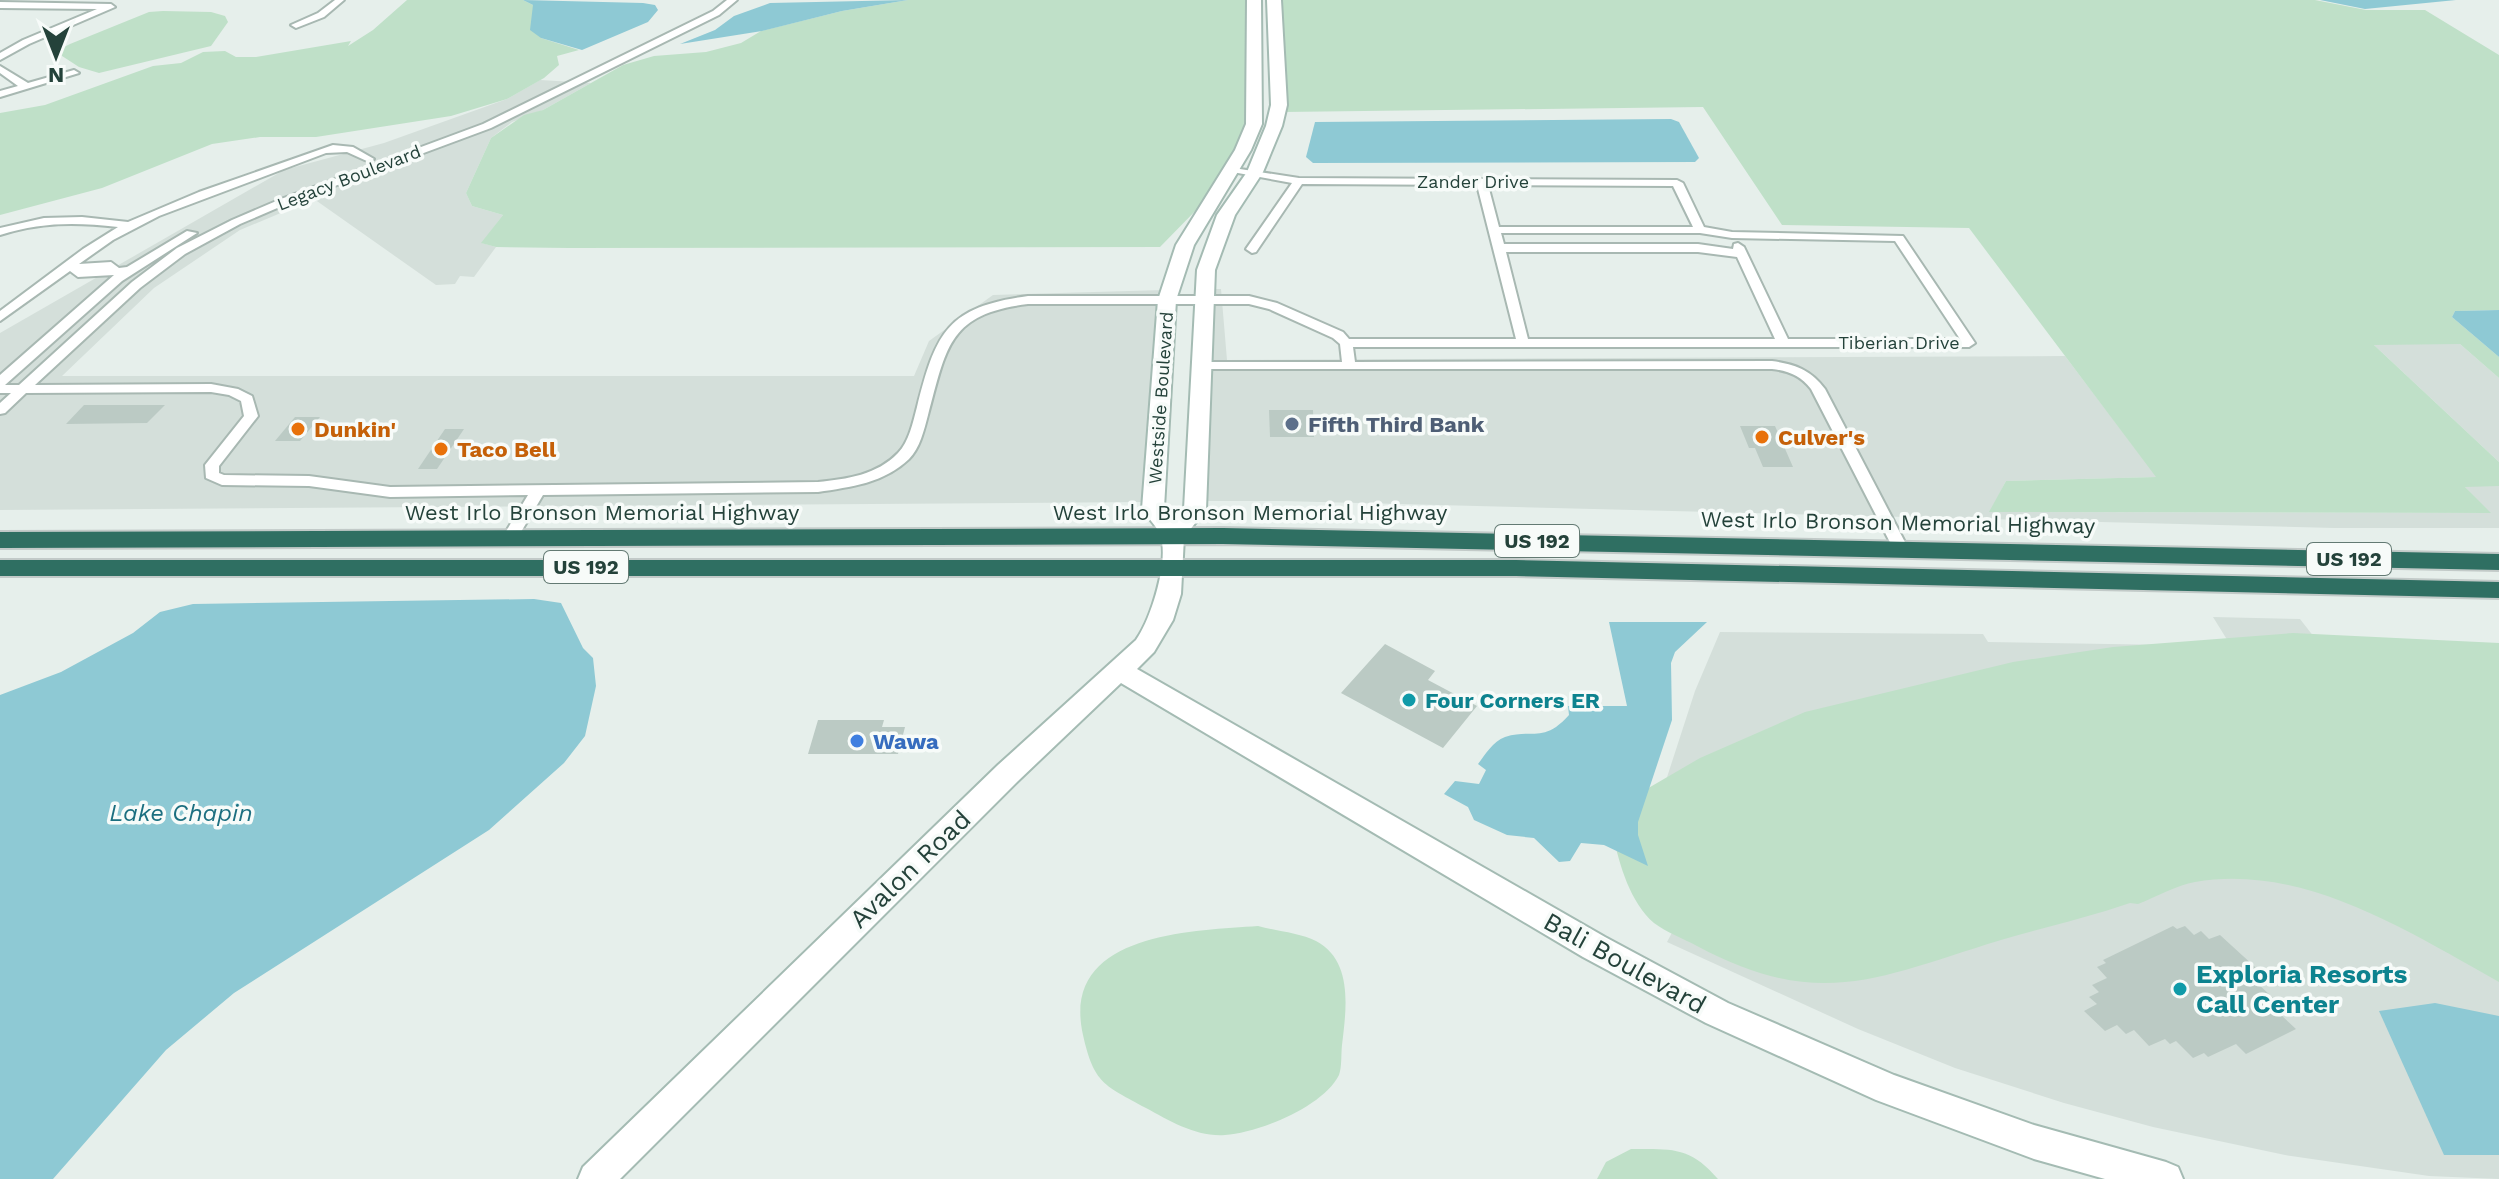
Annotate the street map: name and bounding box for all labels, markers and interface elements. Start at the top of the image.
north arrow [16,16,96,96]
text: N [48,63,64,88]
street label: Legacy Boulevard [274,140,424,215]
street label: Zander Drive [1417,171,1529,192]
street label: Westside Boulevard [1144,311,1177,485]
street label: Tiberian Drive [1838,332,1960,353]
place label: Fifth Third Bank [1308,412,1485,437]
marker: Fifth Third Bank [1283,415,1301,433]
place label: Dunkin' [314,417,396,442]
marker: Dunkin' [289,420,307,438]
place label: Culver's [1778,425,1865,450]
marker: Culver's [1753,428,1771,446]
place label: Taco Bell [457,437,557,462]
marker: Taco Bell [432,440,450,458]
street label: West Irlo Bronson Memorial Highway [405,500,800,525]
street label: West Irlo Bronson Memorial Highway [1053,500,1448,525]
street label: West Irlo Bronson Memorial Highway [1700,507,2096,538]
road number: US 192 [1495,525,1579,557]
road number: US 192 [2307,543,2391,575]
road number: US 192 [544,551,628,583]
place label: Four Corners ER [1425,688,1600,713]
marker: Four Corners ER [1400,691,1418,709]
place label: Wawa [873,729,939,754]
marker: Wawa [848,732,866,750]
water label: Lake Chapin [109,799,253,827]
street label: Avalon Road [843,804,977,934]
street label: Bali Boulevard [1539,906,1711,1020]
place label: Exploria Resorts Call Center [2196,959,2407,1019]
marker: Exploria Resorts Call Center [2171,980,2189,998]

